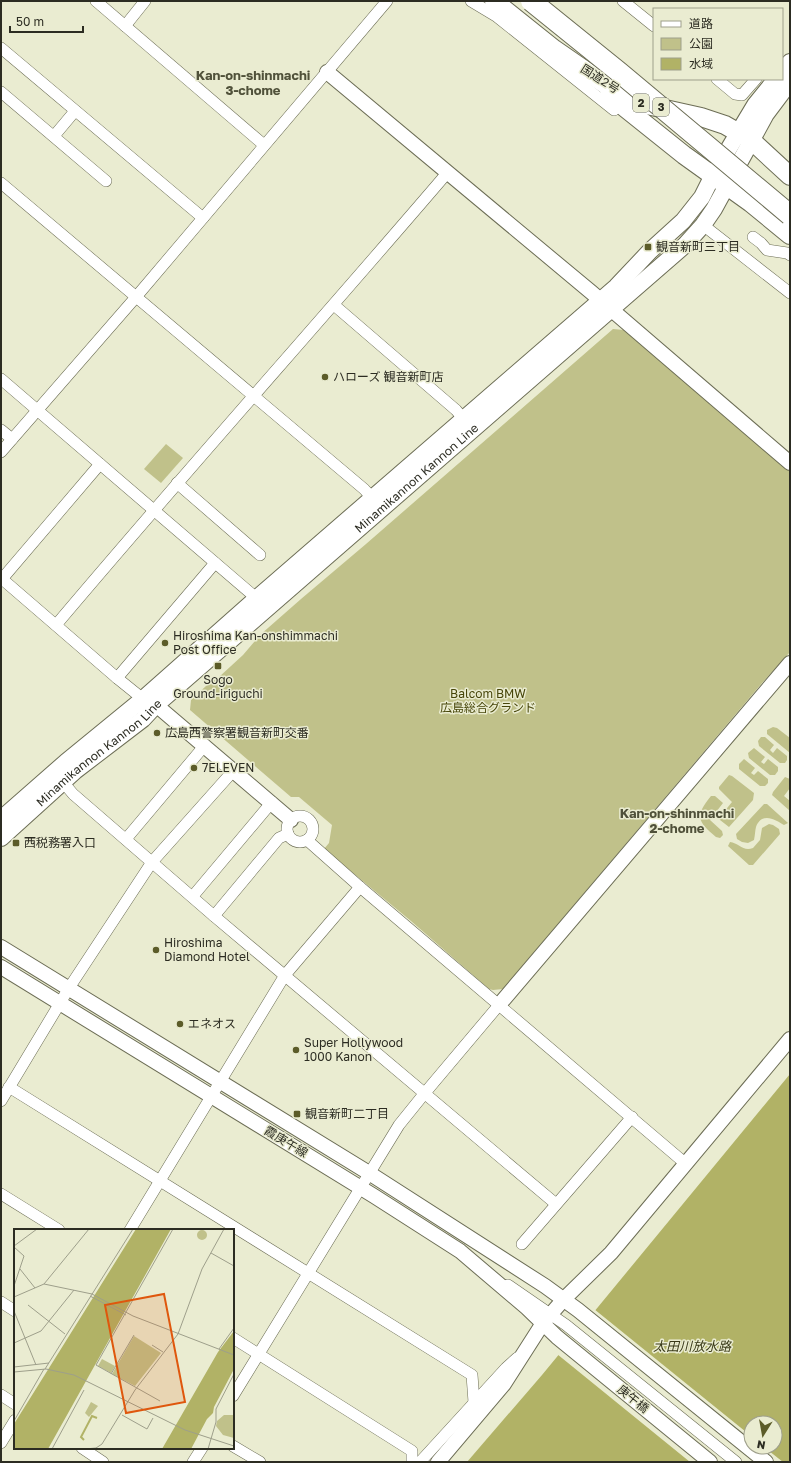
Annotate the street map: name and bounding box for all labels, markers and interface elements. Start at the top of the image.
scale bar [10,8,83,34]
legend [653,8,783,80]
text: 50 m [16,14,44,29]
text: 道路 [689,16,713,31]
text: 公園 [689,36,713,51]
text: 水域 [689,56,713,71]
street label: 国道2号 [578,61,622,96]
district label: Kan-on-shinmachi 3-chome [196,67,310,98]
road number: 2 [633,94,649,112]
road number: 3 [653,98,669,116]
place label: 観音新町三丁目 [656,239,740,254]
marker: 観音新町三丁目 [643,242,653,252]
place label: ハローズ 観音新町店 [333,369,443,384]
marker: ハローズ 観音新町店 [320,372,330,382]
street label: Minamikannon Kannon Line [351,420,481,536]
place label: Hiroshima Kan-onshimmachi Post Office [173,628,338,657]
marker: Hiroshima Kan-onshimmachi Post Office [160,638,170,648]
marker: Sogo Ground-iriguchi [213,661,223,671]
place label: Sogo Ground-iriguchi [173,672,263,701]
park label: Balcom BMW 広島総合グランド [440,686,536,715]
street label: Minamikannon Kannon Line [33,696,164,809]
place label: 広島西警察署観音新町交番 [165,725,309,740]
marker: 広島西警察署観音新町交番 [152,728,162,738]
place label: 7ELEVEN [202,760,254,775]
marker: 7ELEVEN [189,763,199,773]
district label: Kan-on-shinmachi 2-chome [620,805,734,836]
place label: 西税務署入口 [24,835,96,850]
marker: 西税務署入口 [11,838,21,848]
place label: Hiroshima Diamond Hotel [164,935,250,964]
marker: Hiroshima Diamond Hotel [151,945,161,955]
place label: エネオス [188,1016,236,1031]
marker: エネオス [175,1019,185,1029]
place label: Super Hollywood 1000 Kanon [304,1035,403,1064]
marker: Super Hollywood 1000 Kanon [291,1045,301,1055]
place label: 観音新町二丁目 [305,1106,389,1121]
marker: 観音新町二丁目 [292,1109,302,1119]
street label: 霞庚午線 [262,1123,311,1160]
inset map [14,1229,234,1449]
water label: 太田川放水路 [653,1338,732,1354]
street label: 庚午橋 [615,1381,652,1416]
north arrow [743,1415,783,1455]
text: N [756,1438,766,1452]

